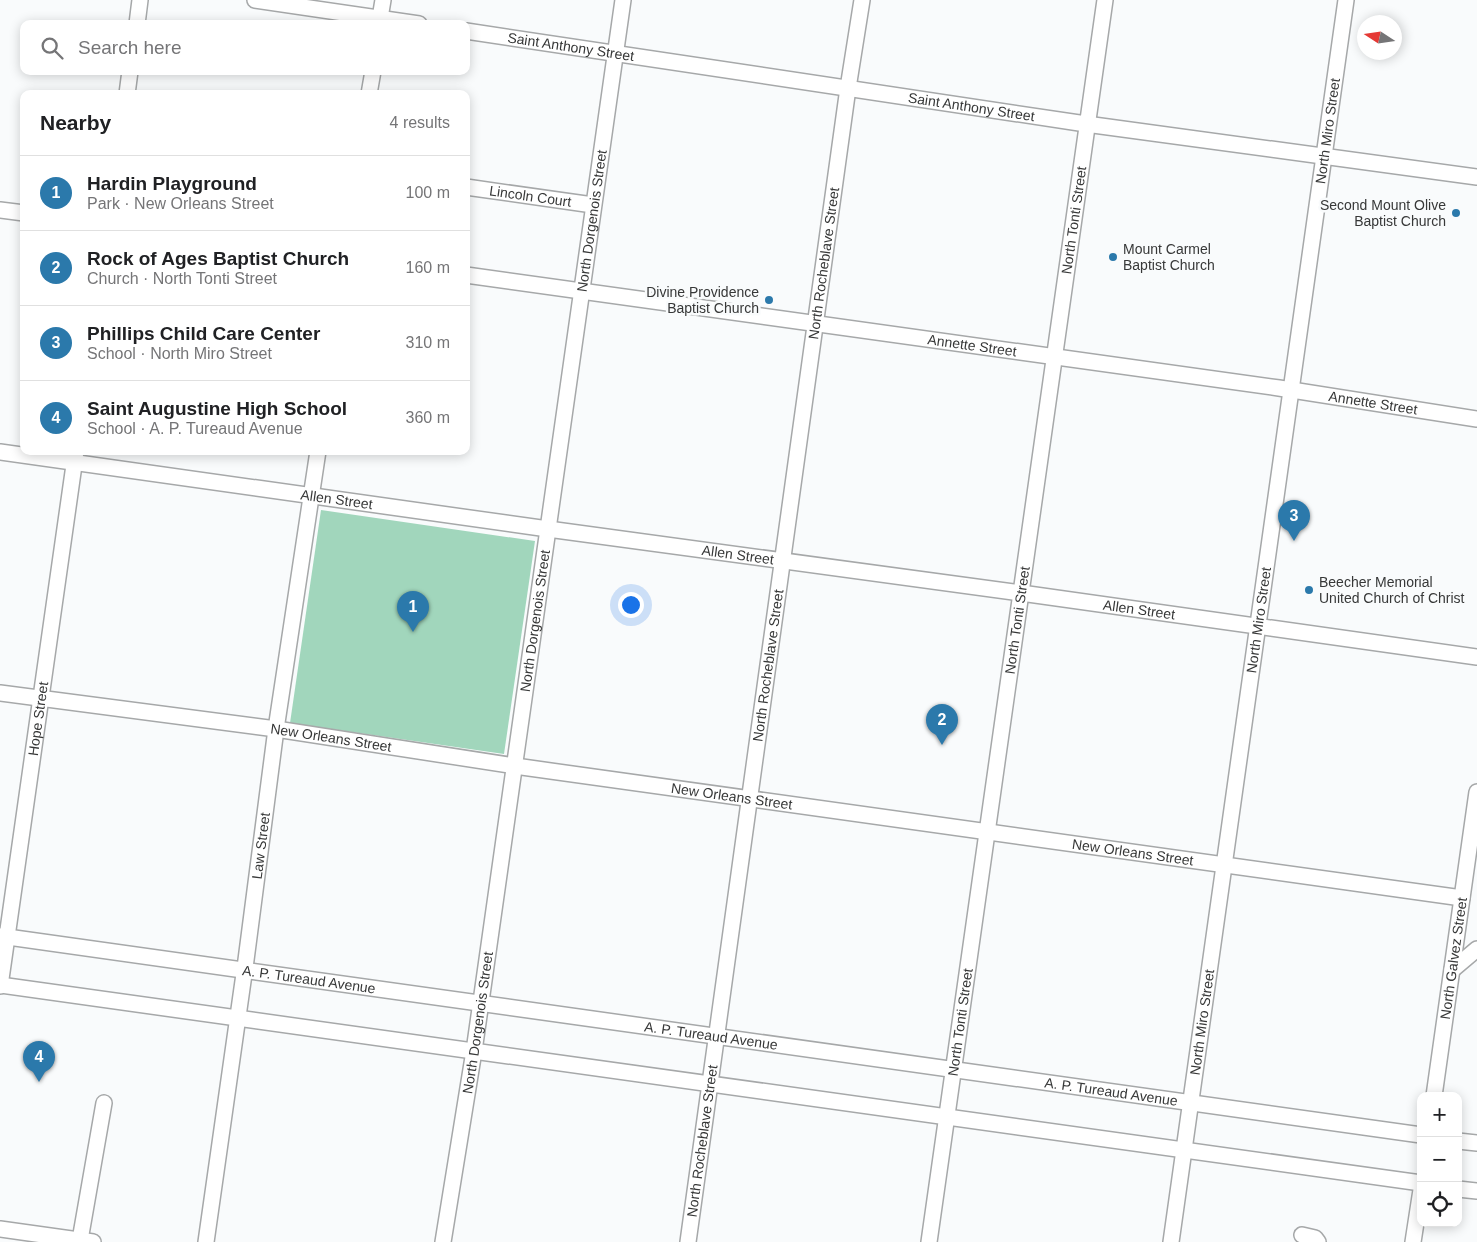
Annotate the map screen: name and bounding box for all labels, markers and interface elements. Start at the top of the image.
north arrow [1357,15,1402,60]
search box [20,20,470,75]
street label: Saint Anthony Street [506,29,635,64]
icon: search [38,34,66,62]
text: Search here [78,37,182,58]
street label: North Miro Street [1312,77,1343,185]
street label: Saint Anthony Street [907,89,1036,124]
text: Nearby [40,111,111,134]
text: 4 results [390,114,450,131]
street label: North Dorgenois Street [574,149,610,293]
street label: North Tonti Street [1058,165,1089,275]
text: Hardin Playground [87,173,257,194]
street label: Lincoln Court [488,182,572,210]
text: 1 [52,184,60,201]
text: 100 m [406,184,450,201]
street label: North Rocheblave Street [805,186,842,340]
text: Park · New Orleans Street [87,195,274,212]
place label: Second Mount Olive Baptist Church [1320,197,1446,229]
marker: Second Mount Olive Baptist Church [1450,207,1462,219]
place label: Mount Carmel Baptist Church [1123,241,1215,273]
text: Rock of Ages Baptist Church [87,248,349,269]
marker: Mount Carmel Baptist Church [1107,251,1119,263]
text: 2 [52,259,60,276]
text: 160 m [406,259,450,276]
text: Church · North Tonti Street [87,270,277,287]
place label: Divine Providence Baptist Church [646,284,759,316]
marker: Divine Providence Baptist Church [763,294,775,306]
text: Phillips Child Care Center [87,323,320,344]
street label: Annette Street [927,331,1018,359]
text: 3 [52,334,60,351]
text: 310 m [406,334,450,351]
text: School · North Miro Street [87,345,272,362]
street label: Annette Street [1328,388,1419,418]
text: Saint Augustine High School [87,398,347,419]
text: 4 [52,409,60,426]
text: 360 m [406,409,450,426]
text: School · A. P. Tureaud Avenue [87,420,303,437]
street label: Allen Street [300,486,374,512]
pin: 3 [1278,500,1310,541]
street label: Allen Street [701,542,775,567]
street label: North Dorgenois Street [517,549,553,693]
street label: North Tonti Street [1002,565,1033,675]
street label: North Miro Street [1243,566,1274,674]
place label: Beecher Memorial United Church of Christ [1319,574,1465,606]
marker: Beecher Memorial United Church of Christ [1303,584,1315,596]
street label: North Rocheblave Street [749,588,786,743]
pin: 1 [397,591,429,632]
your location [618,592,644,618]
street label: Allen Street [1102,597,1176,623]
street label: Hope Street [25,680,51,757]
pin: 2 [926,704,958,745]
street label: New Orleans Street [270,720,393,755]
street label: New Orleans Street [670,780,793,813]
street label: Law Street [249,811,273,880]
street label: New Orleans Street [1071,836,1195,868]
street label: North Galvez Street [1437,896,1470,1020]
street label: North Dorgenois Street [459,951,496,1095]
street label: A. P. Tureaud Avenue [241,962,377,997]
street label: North Tonti Street [945,967,976,1077]
street label: North Miro Street [1187,968,1217,1076]
street label: A. P. Tureaud Avenue [643,1018,779,1053]
pin: 4 [23,1041,55,1082]
street label: North Rocheblave Street [684,1064,720,1218]
street label: A. P. Tureaud Avenue [1044,1074,1179,1109]
map controls [1417,1092,1462,1227]
button: + [1417,1092,1462,1137]
button: − [1417,1137,1462,1182]
button: locate [1417,1182,1462,1227]

